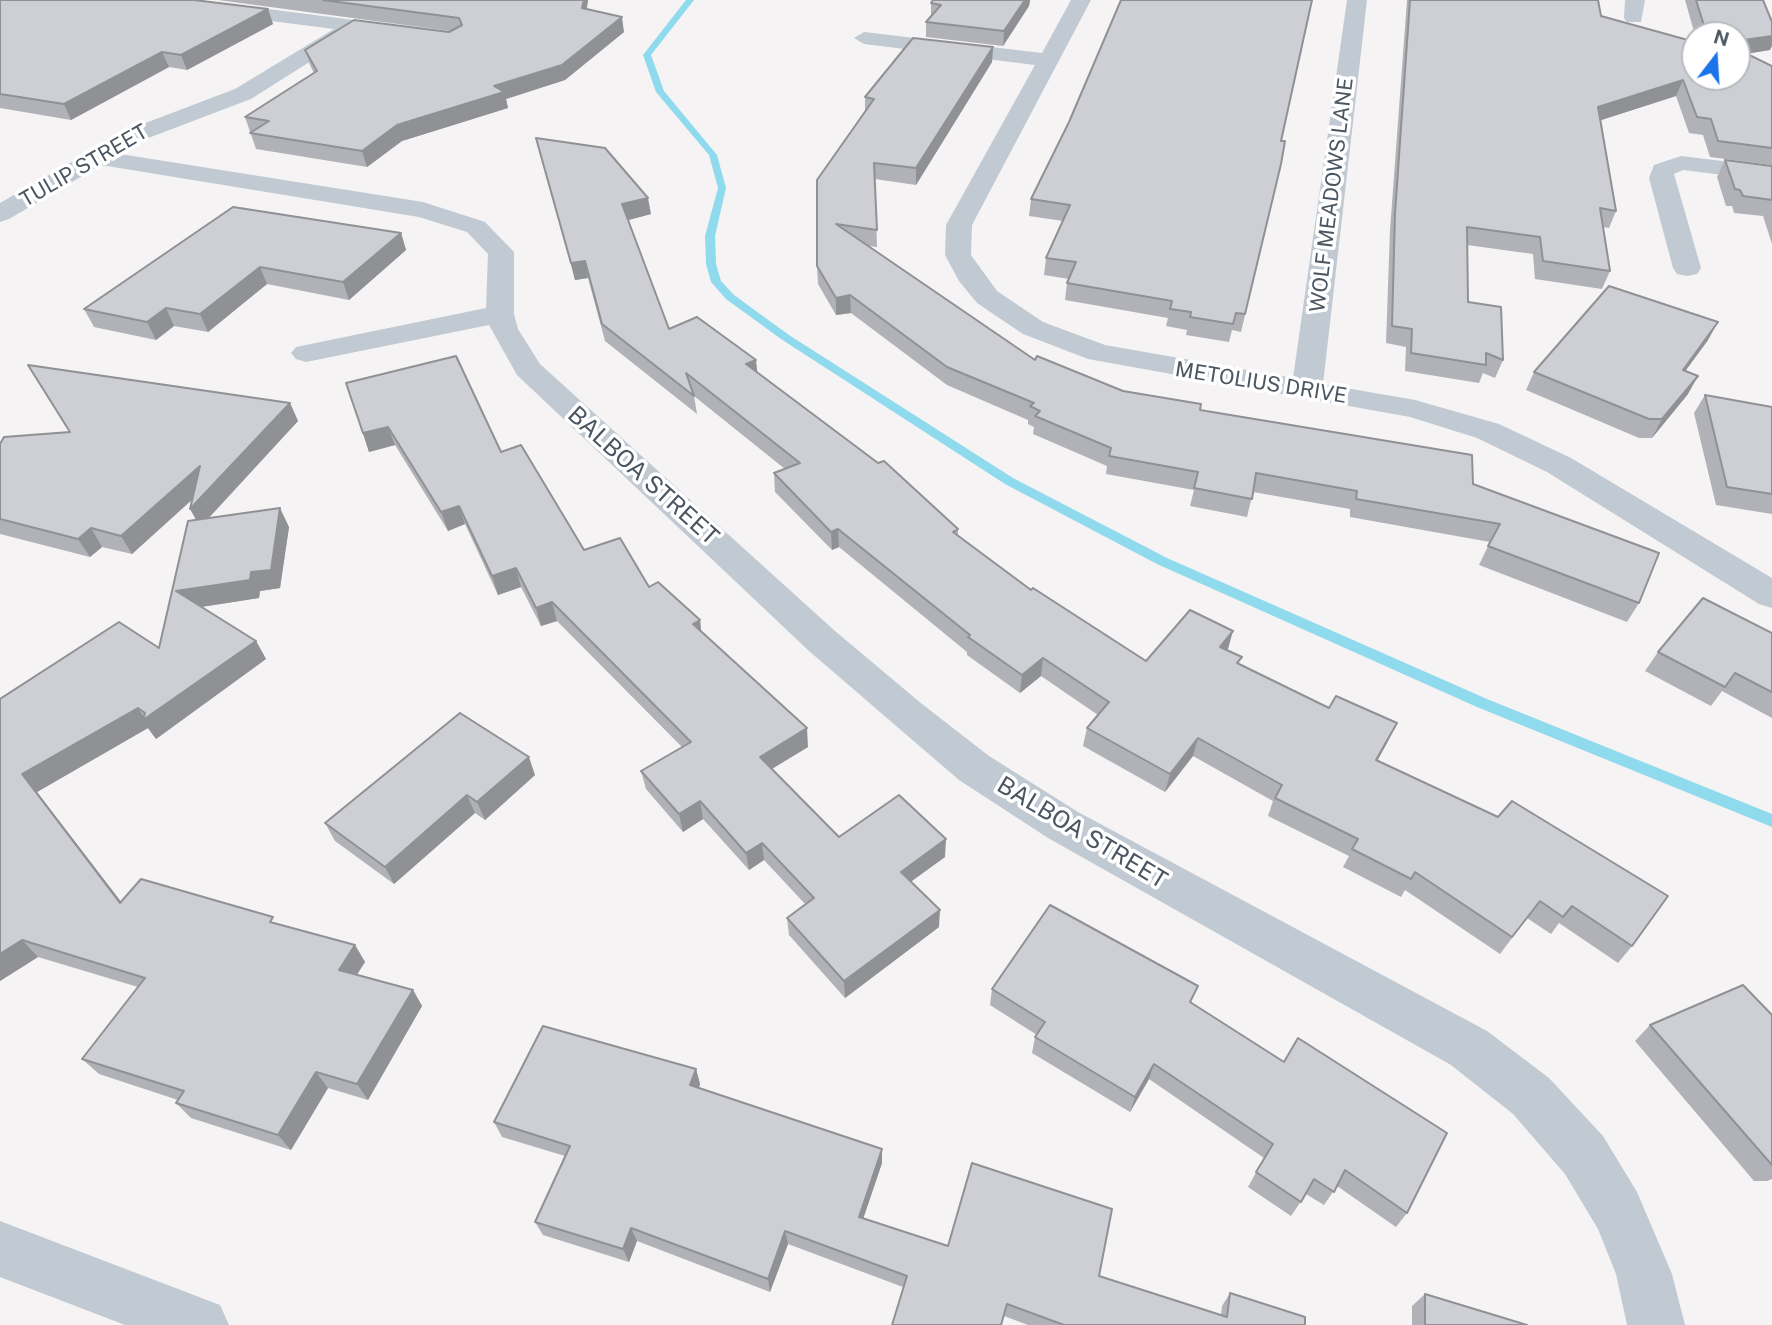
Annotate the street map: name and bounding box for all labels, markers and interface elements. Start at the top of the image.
north arrow [1681,21,1751,91]
text: N [1711,25,1732,51]
street label: WOLF MEADOWS LANE [1305,76,1359,314]
street label: TULIP STREET [16,119,152,213]
street label: METOLIUS DRIVE [1173,357,1349,409]
street label: BALBOA STREET [562,401,724,551]
street label: BALBOA STREET [992,771,1172,895]

